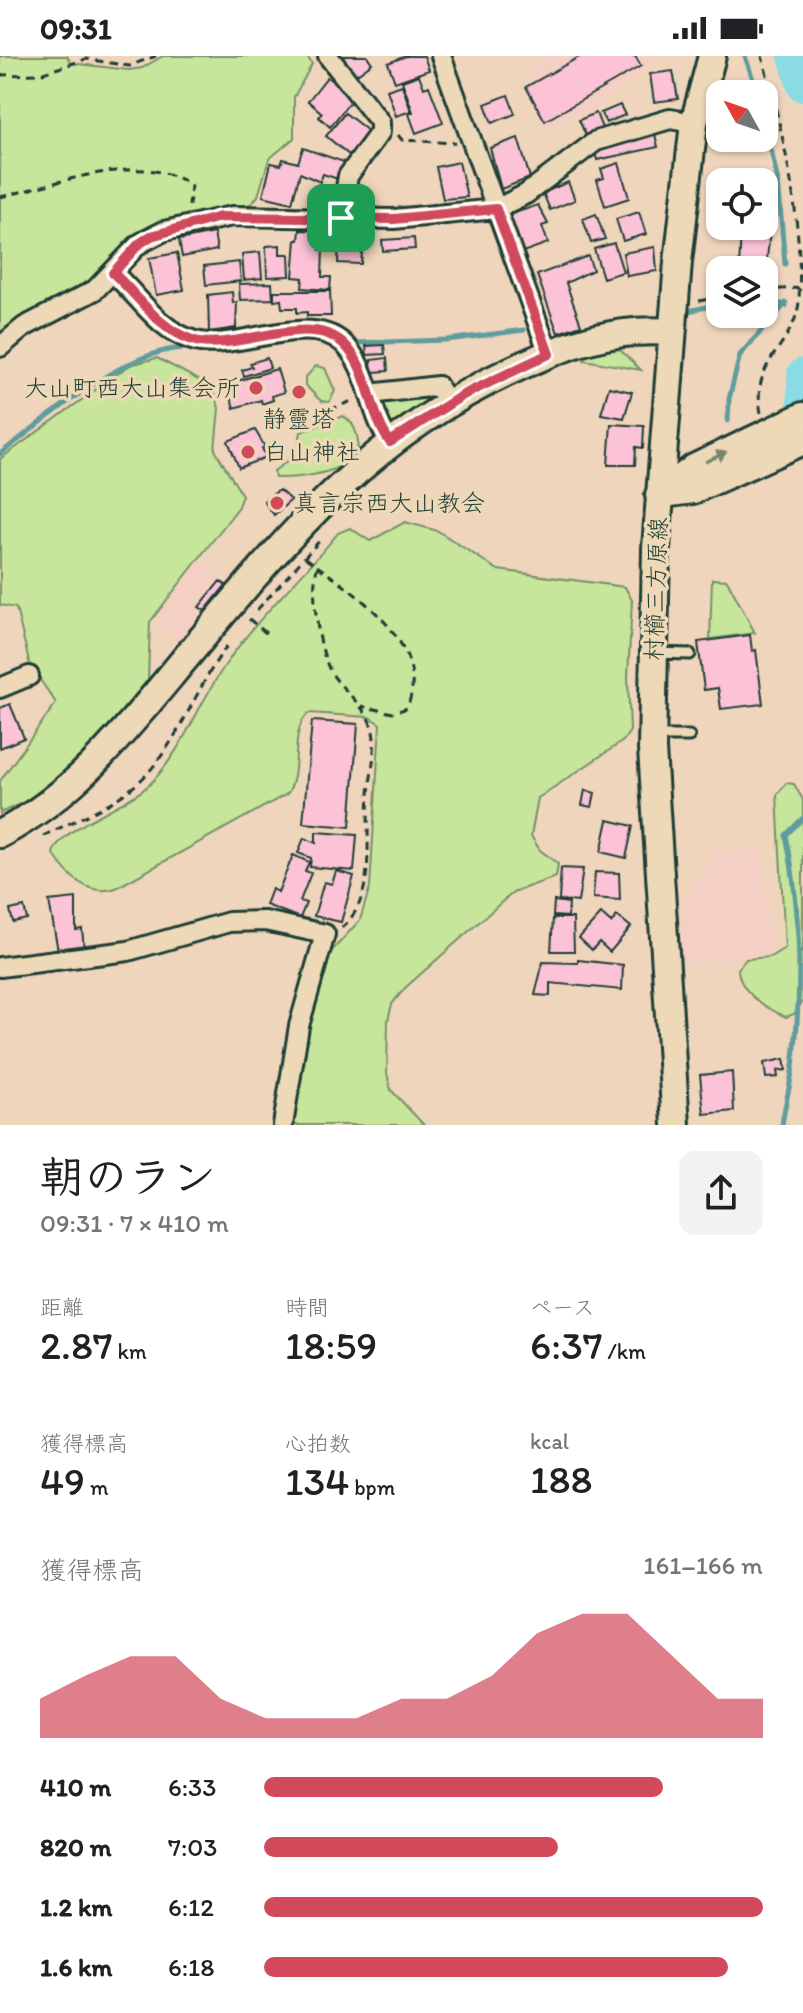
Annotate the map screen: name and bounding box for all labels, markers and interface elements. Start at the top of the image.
text: 09:31 [40,10,112,47]
north arrow [706,80,778,152]
map controls [706,80,778,328]
button: locate [706,168,778,240]
pin [307,184,375,252]
icon: arrive [319,196,363,240]
button: layers [706,256,778,328]
place label: 大山町西大山集会所 [24,373,240,402]
marker: 大山町西大山集会所 [247,379,265,397]
marker: 静靈塔 [290,383,308,401]
place label: 静靈塔 [263,404,335,433]
place label: 白山神社 [264,437,360,466]
marker: 白山神社 [239,443,257,461]
one-way arrow [705,450,728,464]
place label: 真言宗西大山教会 [293,488,485,517]
marker: 真言宗西大山教会 [268,494,286,512]
street label: 村櫛三方原線 [638,517,673,661]
text: 朝のラン [40,1150,216,1203]
button: share [679,1151,763,1235]
text: 09:31 · 7 × 410 m [40,1207,229,1239]
text: 距離 [40,1294,84,1321]
text: 時間 [285,1294,329,1321]
text: ペース [530,1294,595,1321]
text: 2.87 [40,1321,113,1369]
text: 18:59 [285,1321,377,1369]
text: 6:37 [530,1321,603,1369]
text: km [113,1338,147,1365]
text: /km [603,1338,646,1365]
text: kcal [530,1428,569,1455]
text: 獲得標高 [40,1430,128,1457]
text: 心拍数 [285,1430,351,1457]
text: 188 [530,1455,592,1503]
text: 49 [40,1457,85,1505]
text: 134 [285,1457,349,1505]
text: m [85,1474,108,1501]
text: bpm [349,1474,395,1501]
text: 161–166 m [643,1549,763,1581]
text: 獲得標高 [40,1554,144,1586]
text: 410 m [40,1771,111,1803]
text: 6:33 [168,1771,216,1803]
text: 820 m [40,1831,112,1863]
text: 7:03 [168,1831,217,1863]
text: 1.2 km [40,1891,112,1923]
text: 6:12 [168,1891,214,1923]
text: 1.6 km [40,1951,112,1983]
text: 6:18 [168,1951,214,1983]

